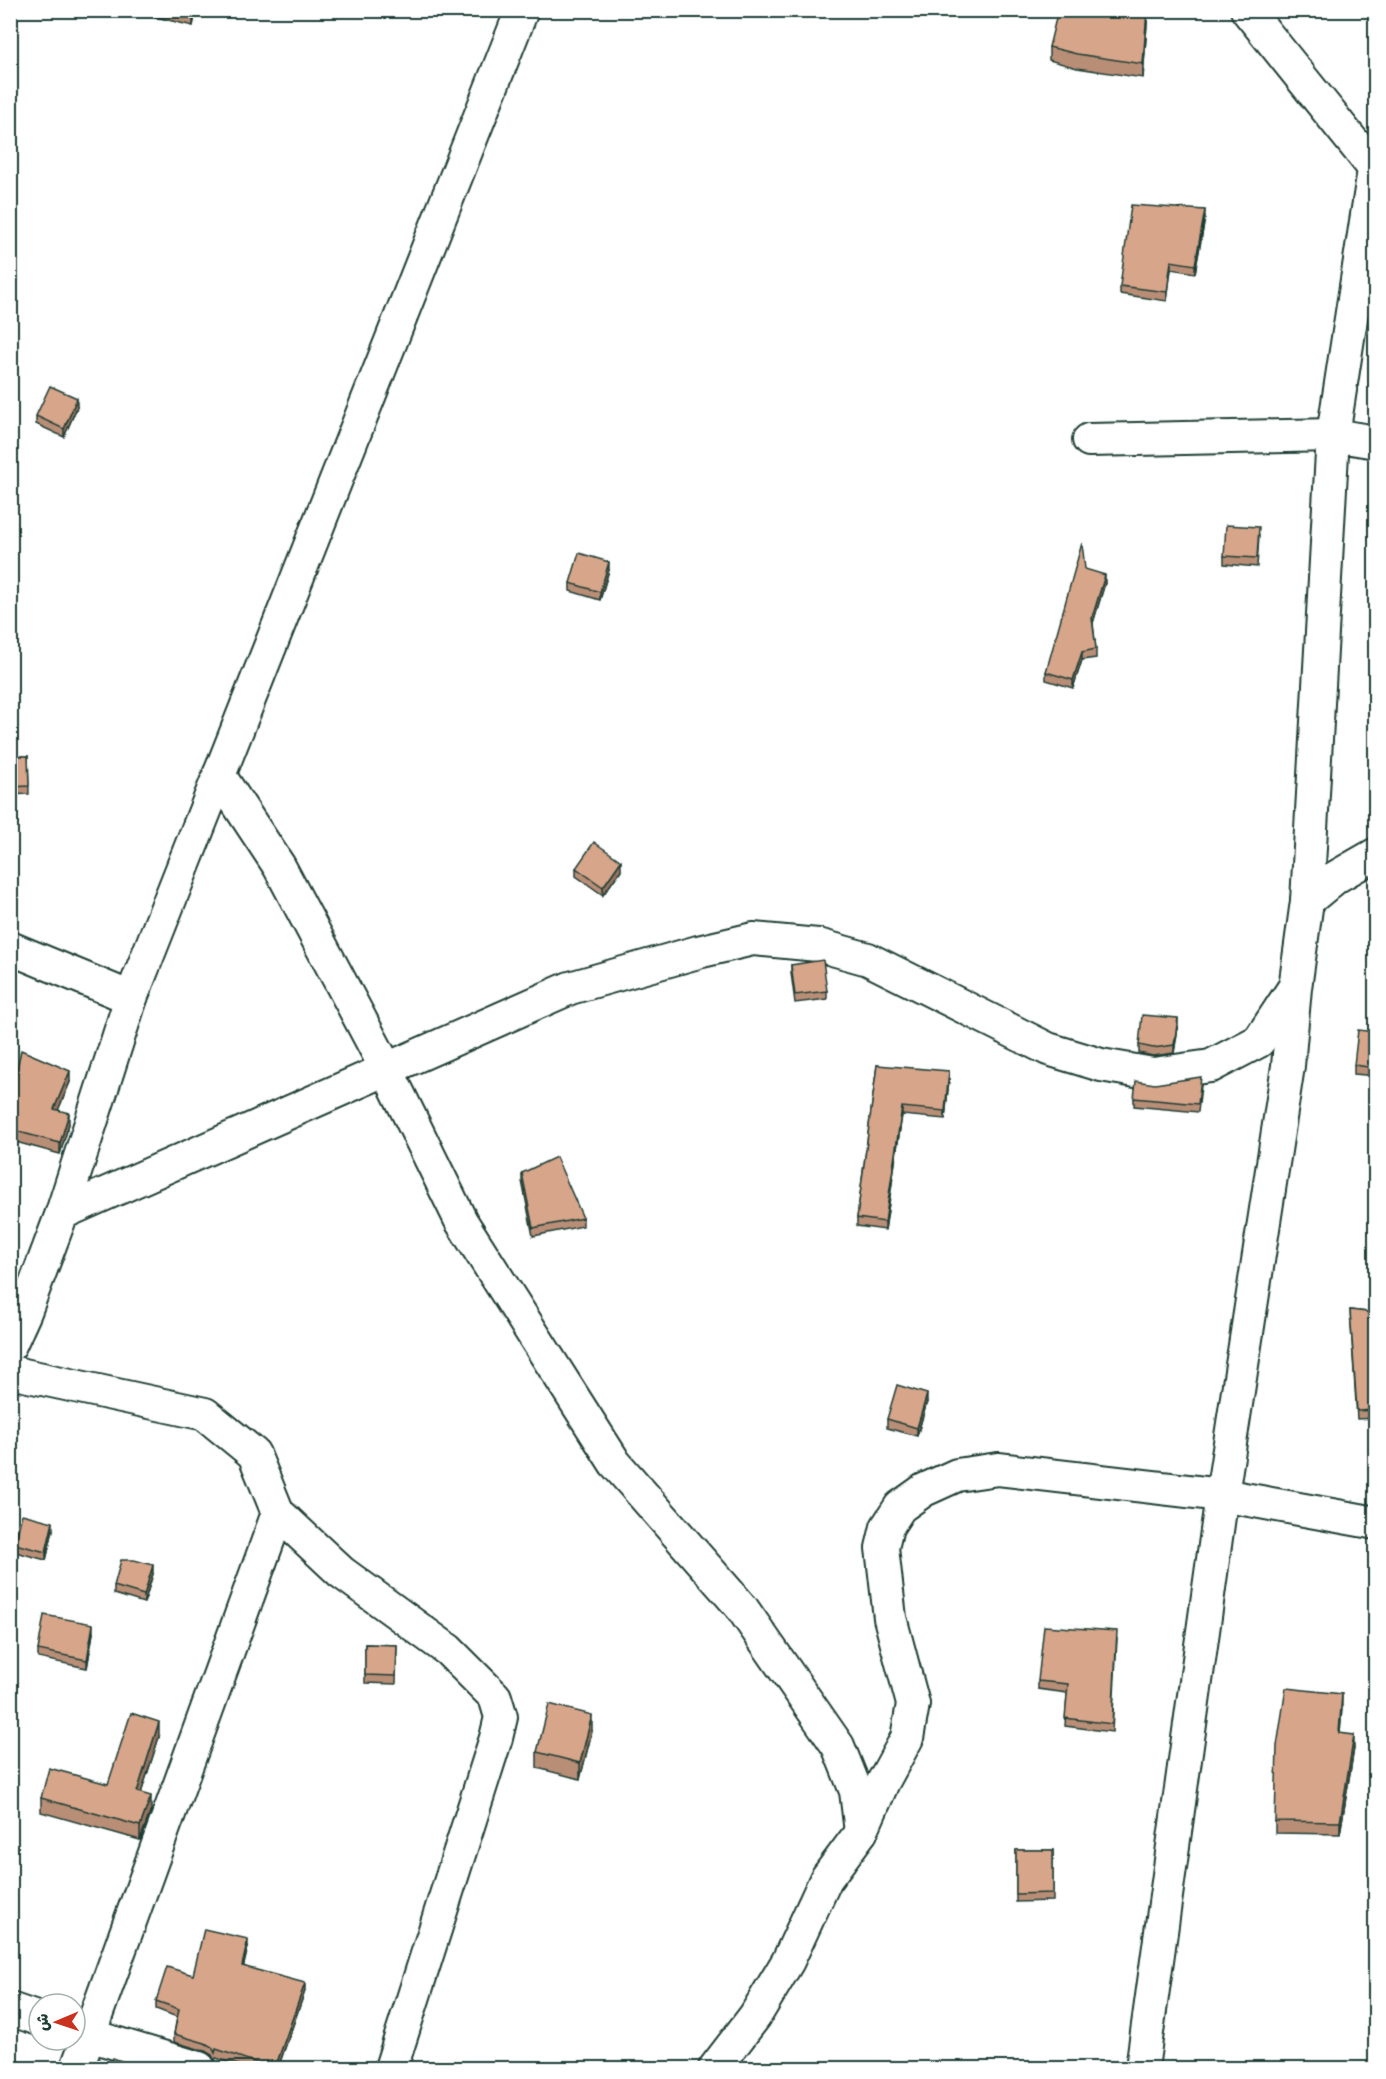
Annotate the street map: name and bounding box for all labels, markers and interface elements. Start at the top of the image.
north arrow [27,1992,87,2052]
text: ش [34,2013,53,2032]

